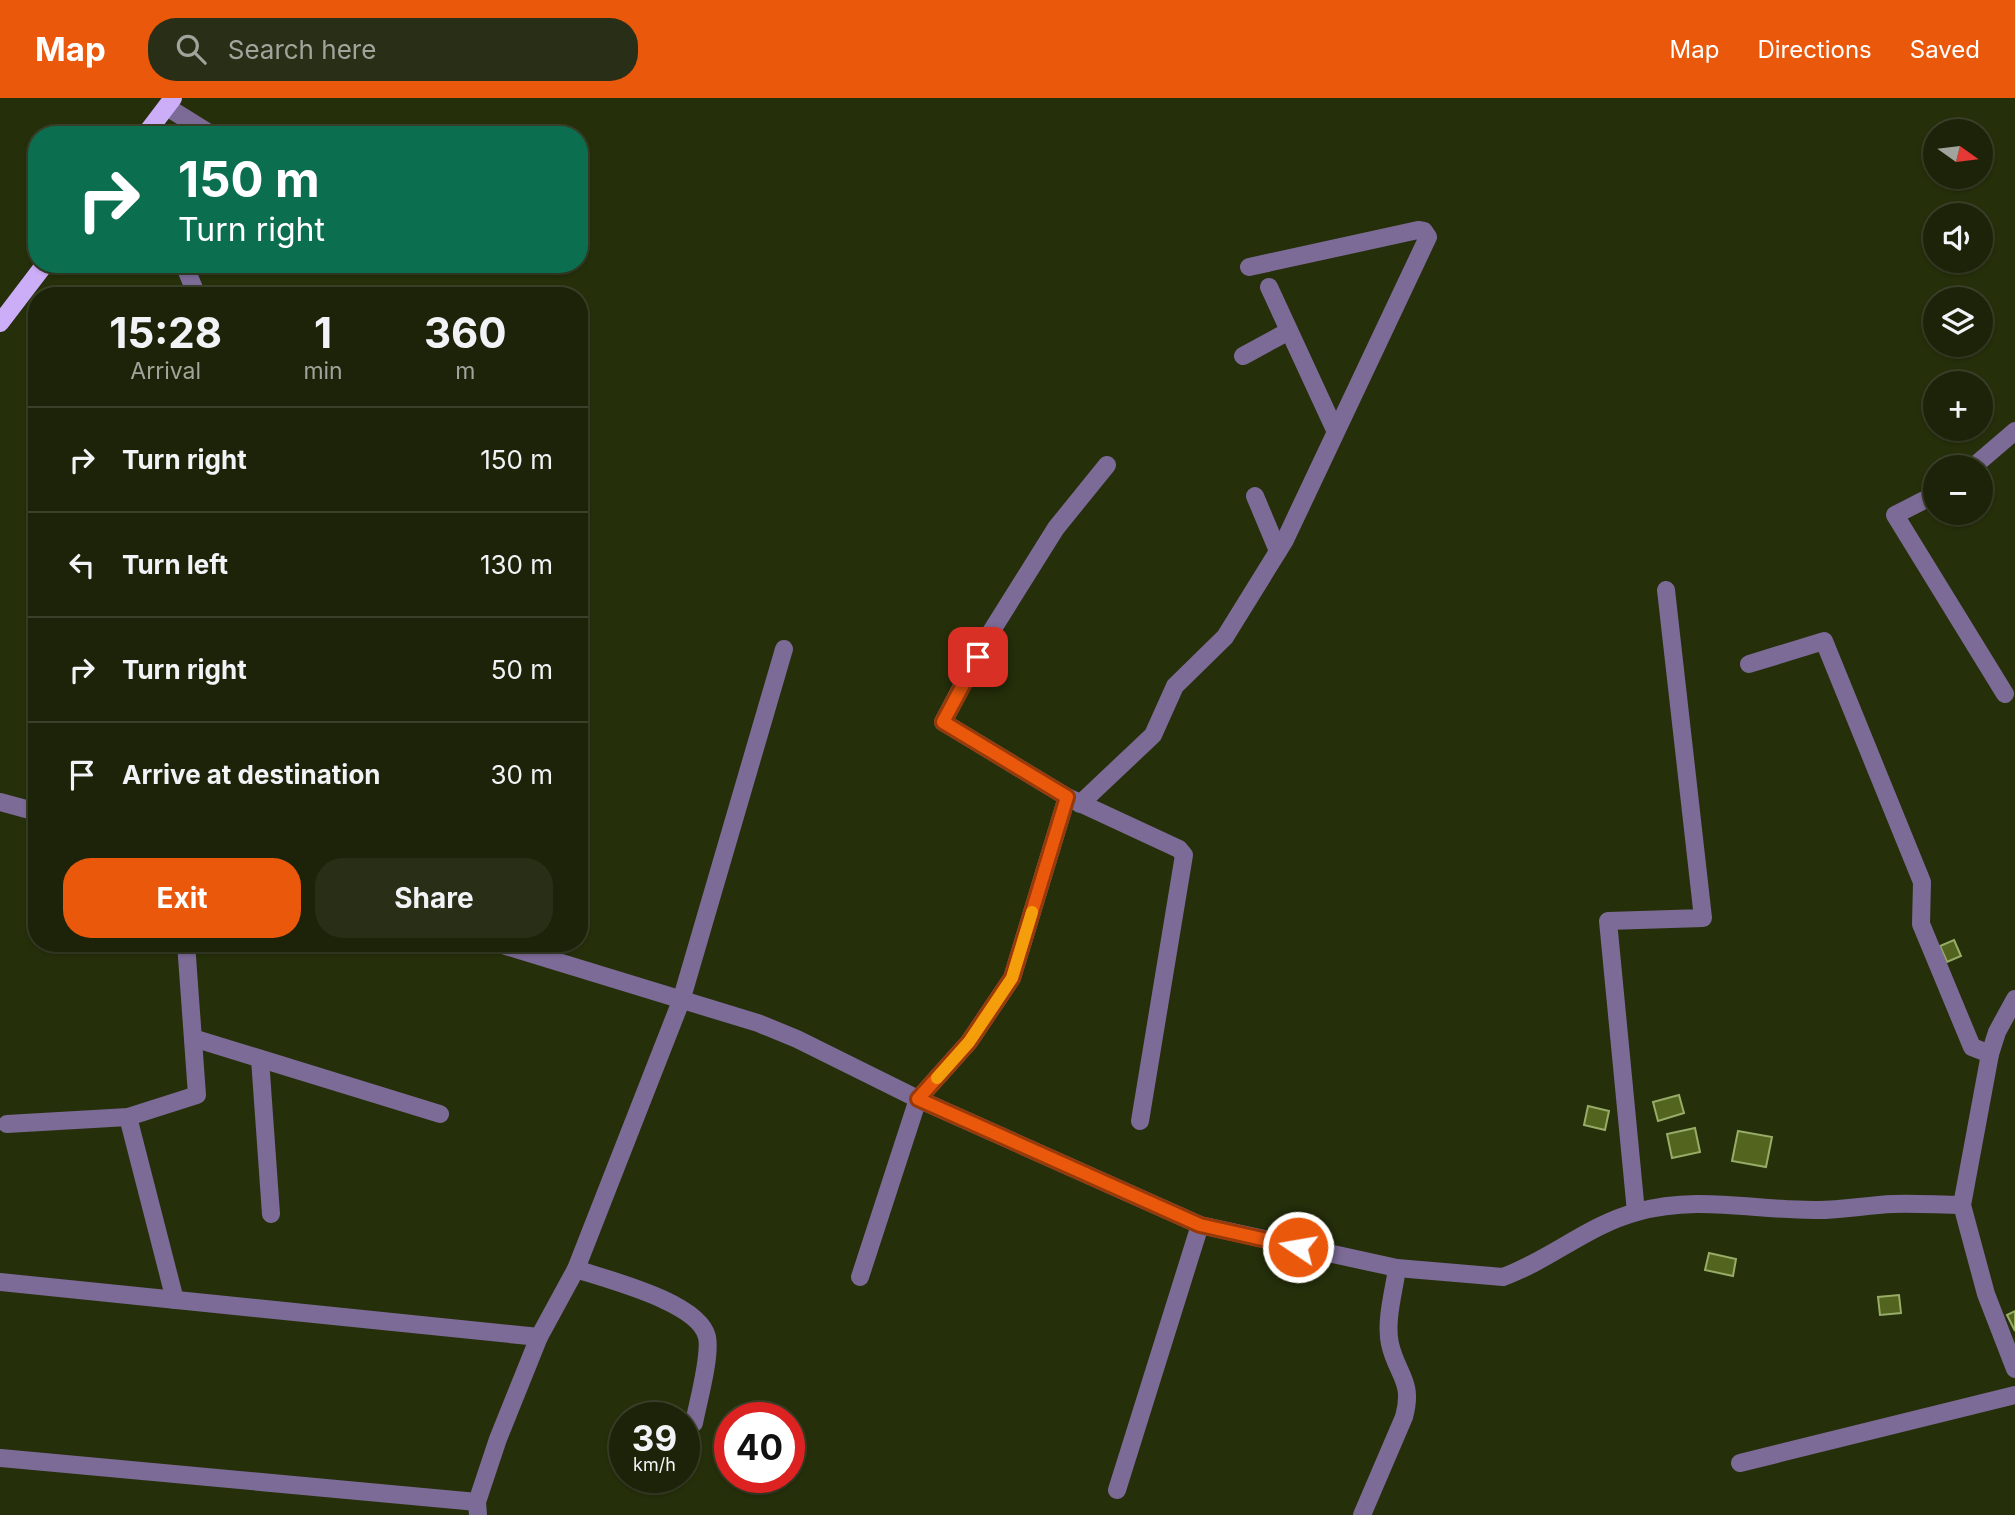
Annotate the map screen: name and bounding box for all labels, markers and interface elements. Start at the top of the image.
search box [148,18,638,81]
text: Map [35,29,106,69]
icon: search [172,30,210,68]
text: Search here [228,34,376,65]
text: Map [1670,35,1719,64]
text: Directions [1757,35,1872,64]
text: Saved [1910,35,1980,64]
north arrow [1923,119,1993,189]
map controls [1923,119,1993,525]
text: 150 m [178,150,320,209]
icon: right [63,154,154,245]
button: sound [1923,203,1993,273]
text: Turn right [178,210,325,249]
button: layers [1923,287,1993,357]
text: 15:28 [109,307,222,358]
text: 1 [314,307,332,358]
text: 360 [424,307,507,358]
text: Arrival [130,357,201,385]
text: min [303,357,343,385]
text: m [455,357,475,385]
button: + [1923,371,1993,441]
icon: right [63,441,101,479]
text: Turn right [122,444,247,475]
text: 150 m [480,444,553,475]
button: − [1923,455,1993,525]
icon: left [63,546,101,584]
text: Turn left [122,549,228,580]
text: 130 m [480,549,553,580]
pin [948,627,1008,687]
icon: arrive [959,638,997,676]
icon: right [63,651,101,689]
text: Turn right [122,654,247,685]
text: 50 m [491,654,553,685]
icon: arrive [63,756,101,794]
text: Arrive at destination [122,759,381,790]
text: 30 m [490,759,553,790]
button: Exit [63,858,301,938]
button: Share [315,858,553,938]
position arrow [1261,1210,1335,1284]
speed limit sign: 40 [714,1402,805,1493]
text: 39 [632,1417,677,1459]
text: km/h [633,1454,676,1475]

